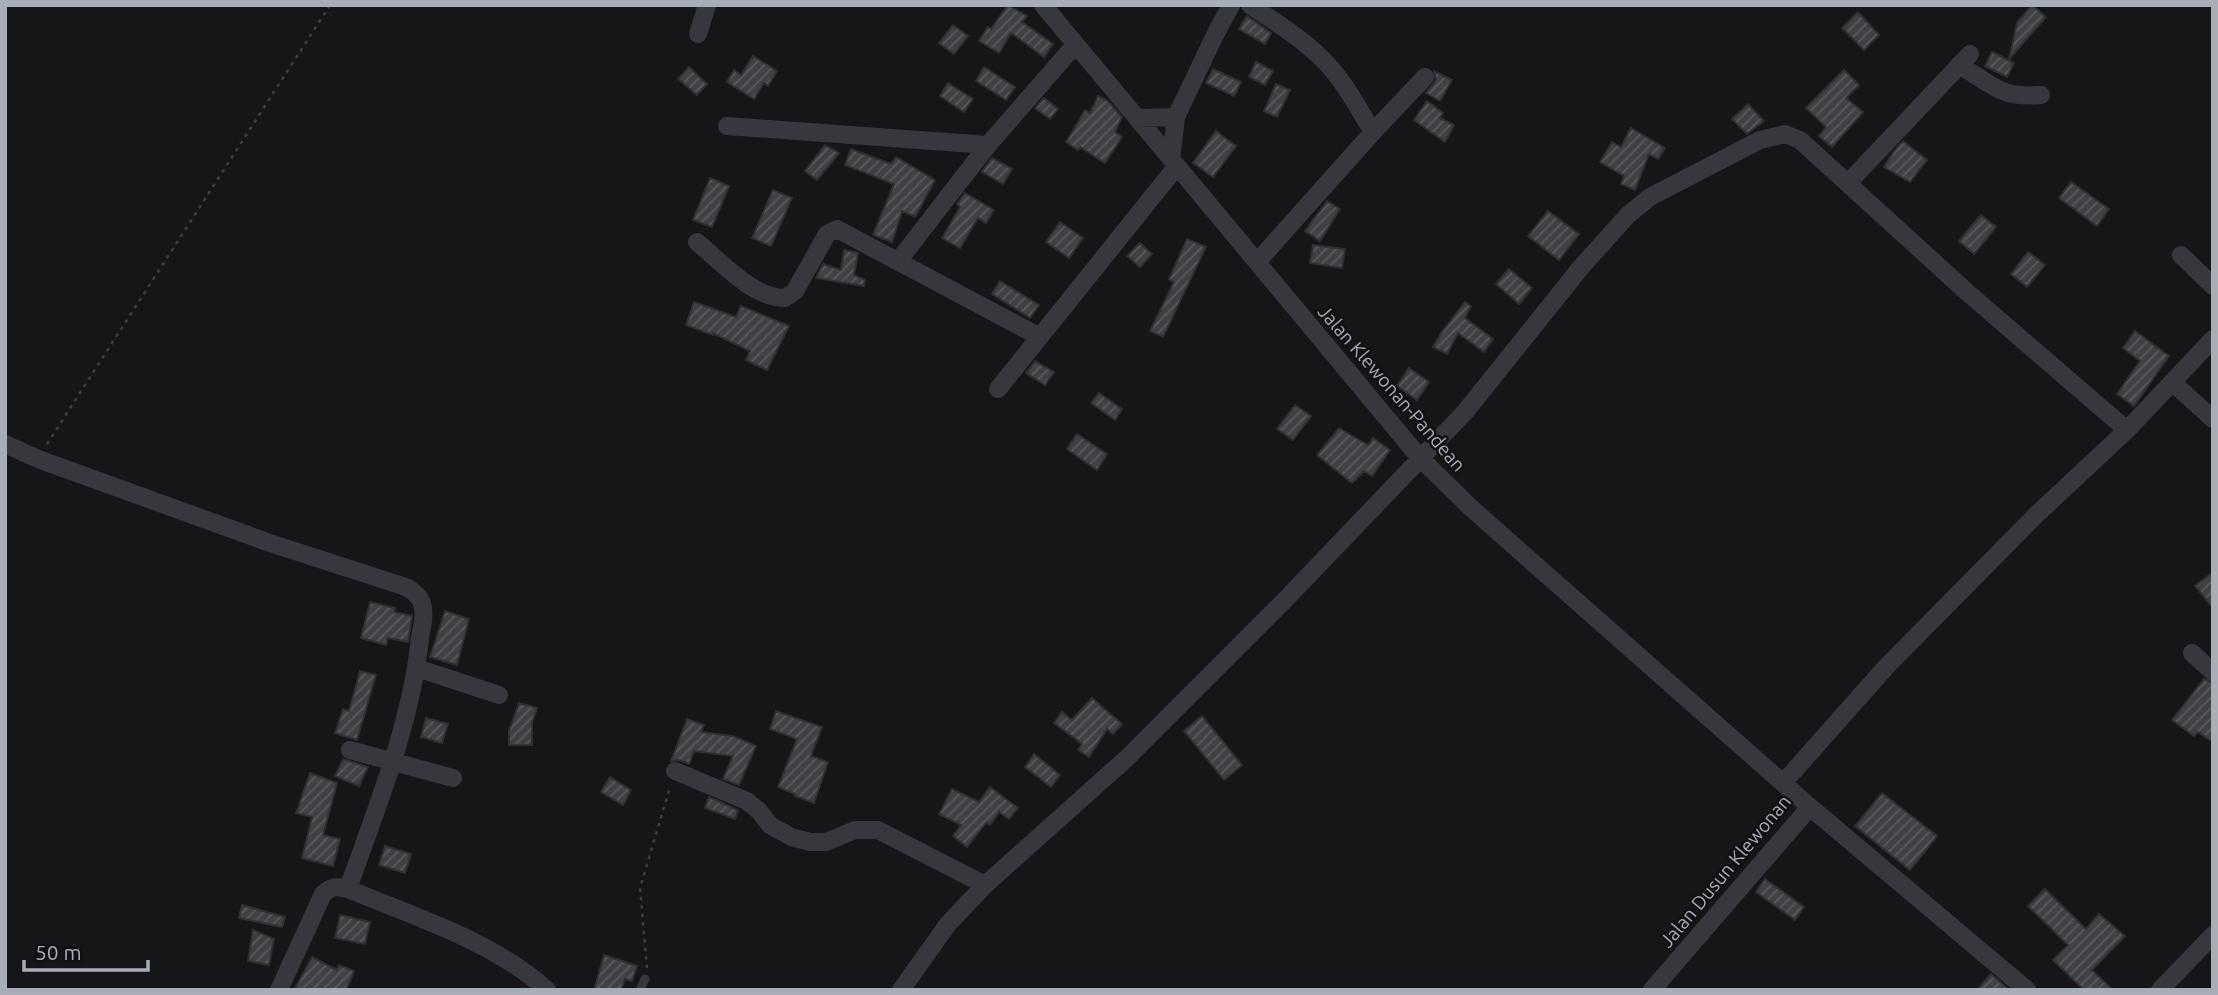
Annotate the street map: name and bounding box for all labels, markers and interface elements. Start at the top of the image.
street label: Jalan Klewonan-Pandean [1314,300,1470,476]
street label: Jalan Dusun Klewonan [1655,790,1795,952]
scale bar [24,928,149,972]
text: 50 m [35,940,82,964]

